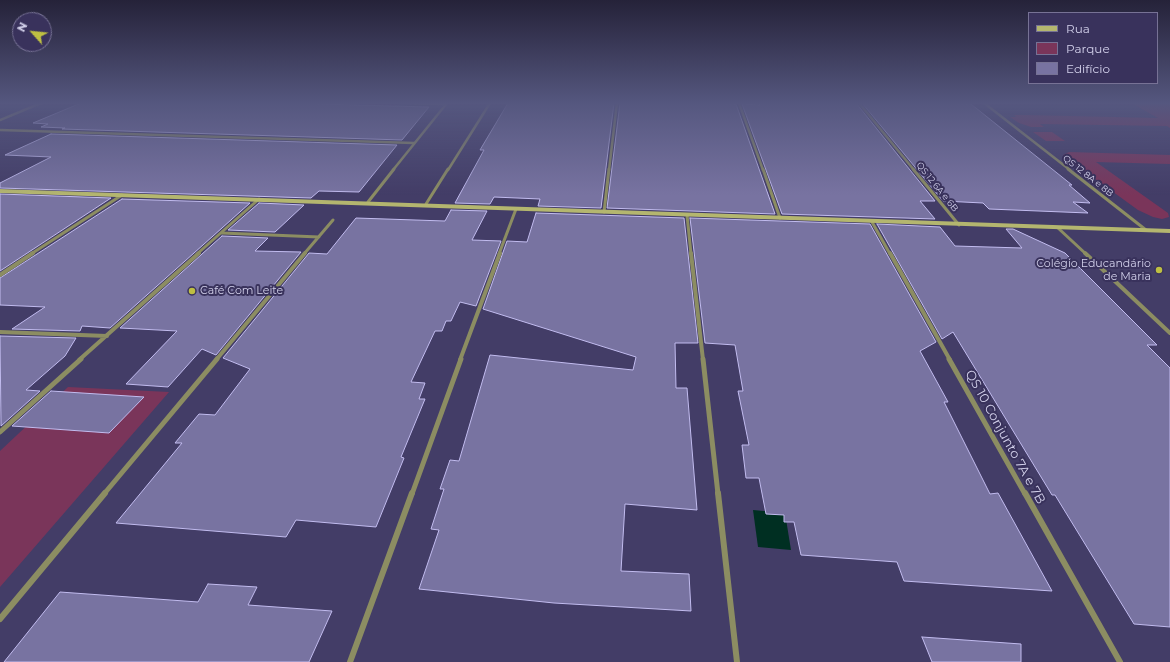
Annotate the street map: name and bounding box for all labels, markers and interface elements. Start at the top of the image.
north arrow [12,12,52,52]
legend [1028,12,1158,84]
text: N [14,20,30,34]
text: Rua [1066,21,1090,36]
text: Parque [1066,41,1110,56]
text: Edifício [1066,61,1110,76]
street label: QS 12 8A e 8B [1061,153,1115,199]
street label: QS 12 6A e 6B [914,160,960,214]
place label: Colégio Educandário de Maria [1036,257,1151,283]
marker: Colégio Educandário de Maria [1154,265,1164,275]
place label: Café Com Leite [200,284,283,298]
marker: Café Com Leite [187,286,197,296]
street label: QS 10 Conjunto 7A e 7B [962,367,1048,507]

